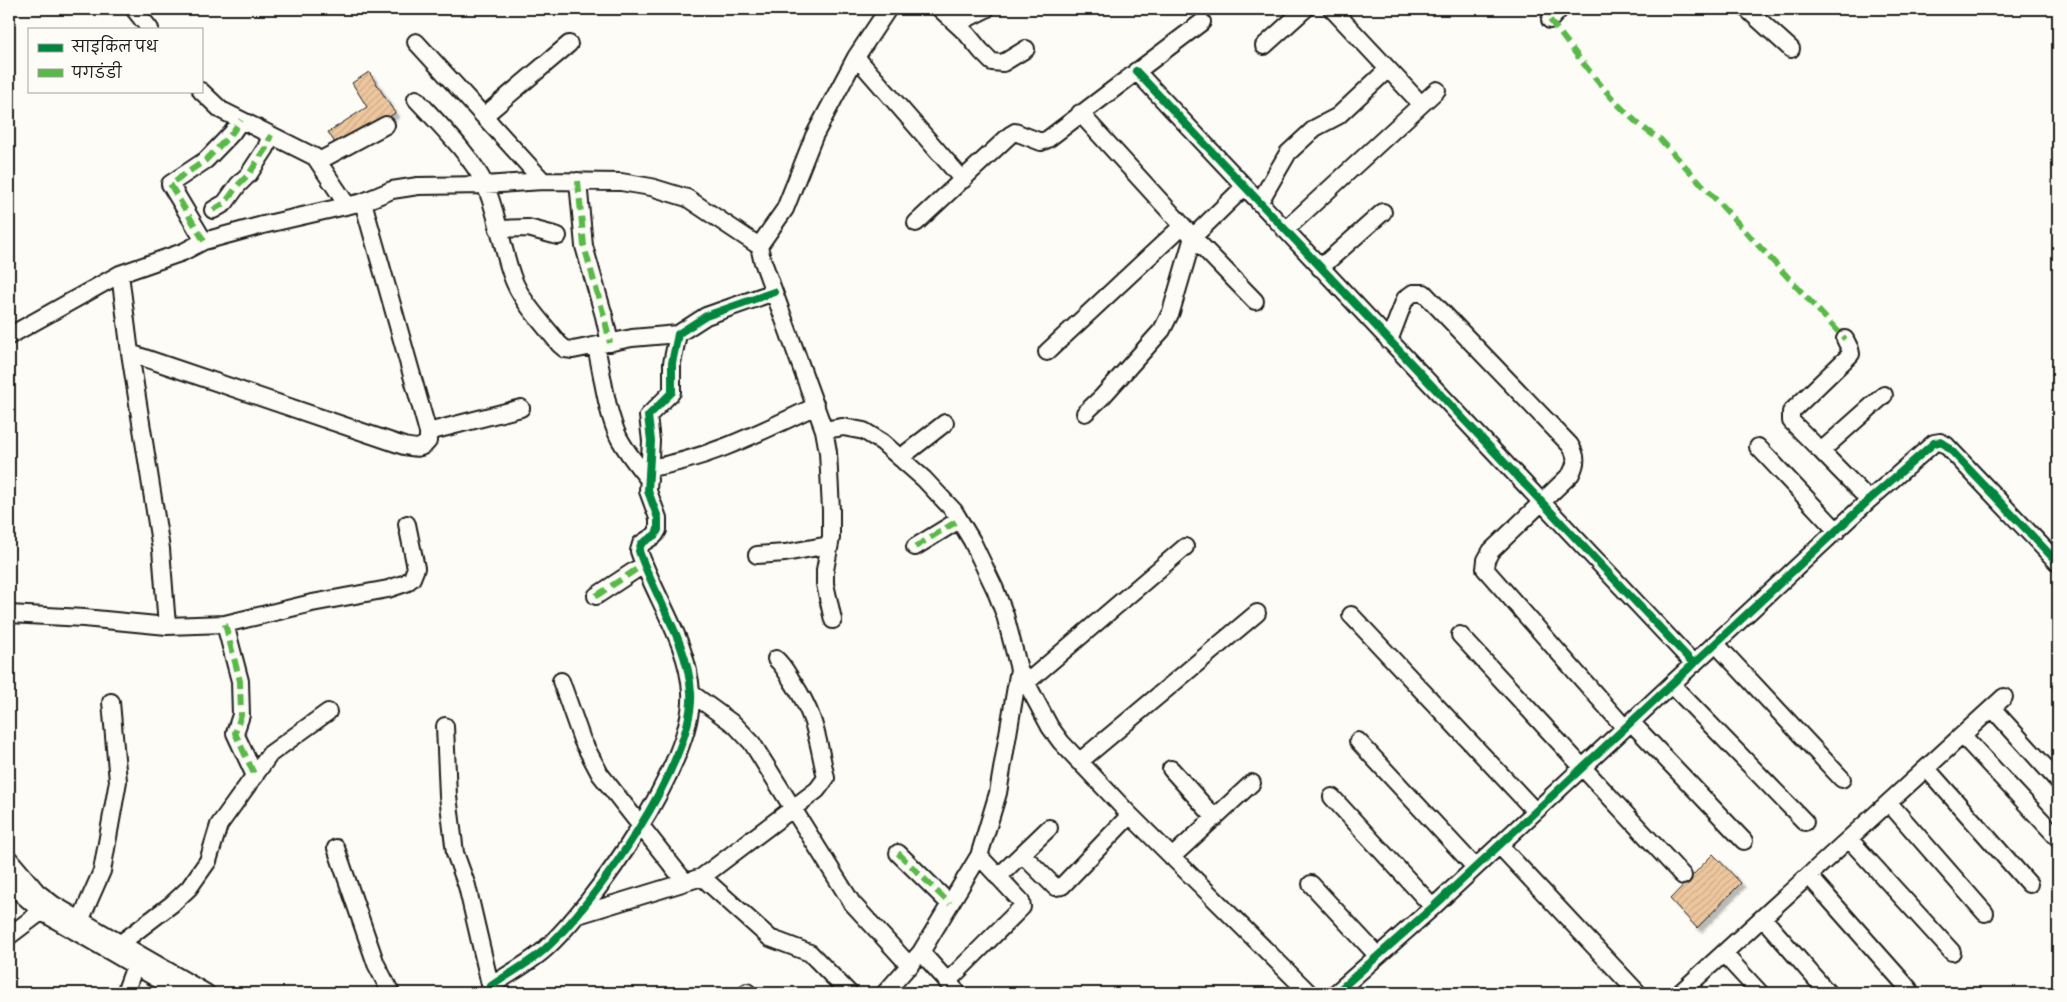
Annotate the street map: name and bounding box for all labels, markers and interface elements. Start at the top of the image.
legend [28,28,202,92]
text: साइकिल पथ [71,35,159,57]
text: पगडंडी [71,61,122,83]

